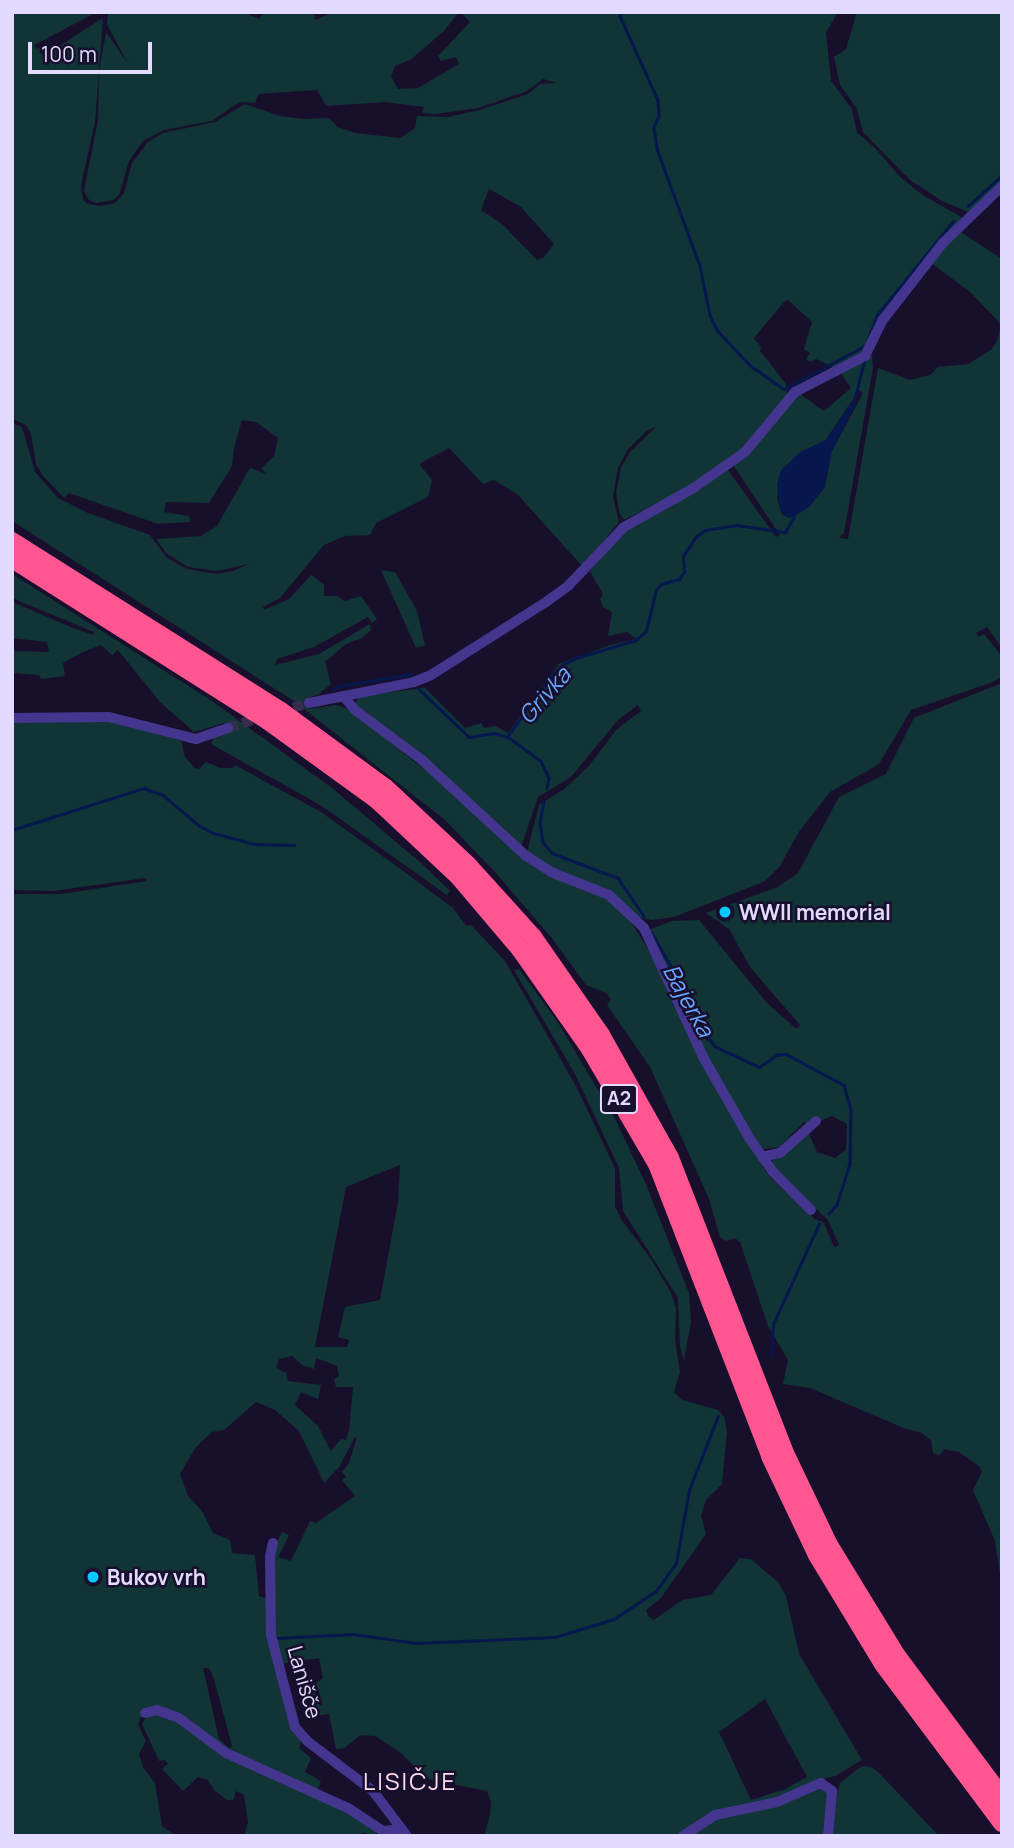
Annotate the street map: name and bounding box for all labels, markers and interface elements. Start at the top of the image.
scale bar [32,28,156,72]
text: 100 m [41,40,97,68]
water label: Grivka [512,661,576,729]
place label: WWII memorial [739,899,891,925]
marker: WWII memorial [717,904,733,920]
water label: Bajerka [658,959,720,1041]
road number: A2 [600,1084,638,1114]
place label: Bukov vrh [107,1564,206,1590]
marker: Bukov vrh [85,1569,101,1585]
street label: Lanišče [283,1643,327,1721]
district label: LISIČJE [364,1767,456,1795]

